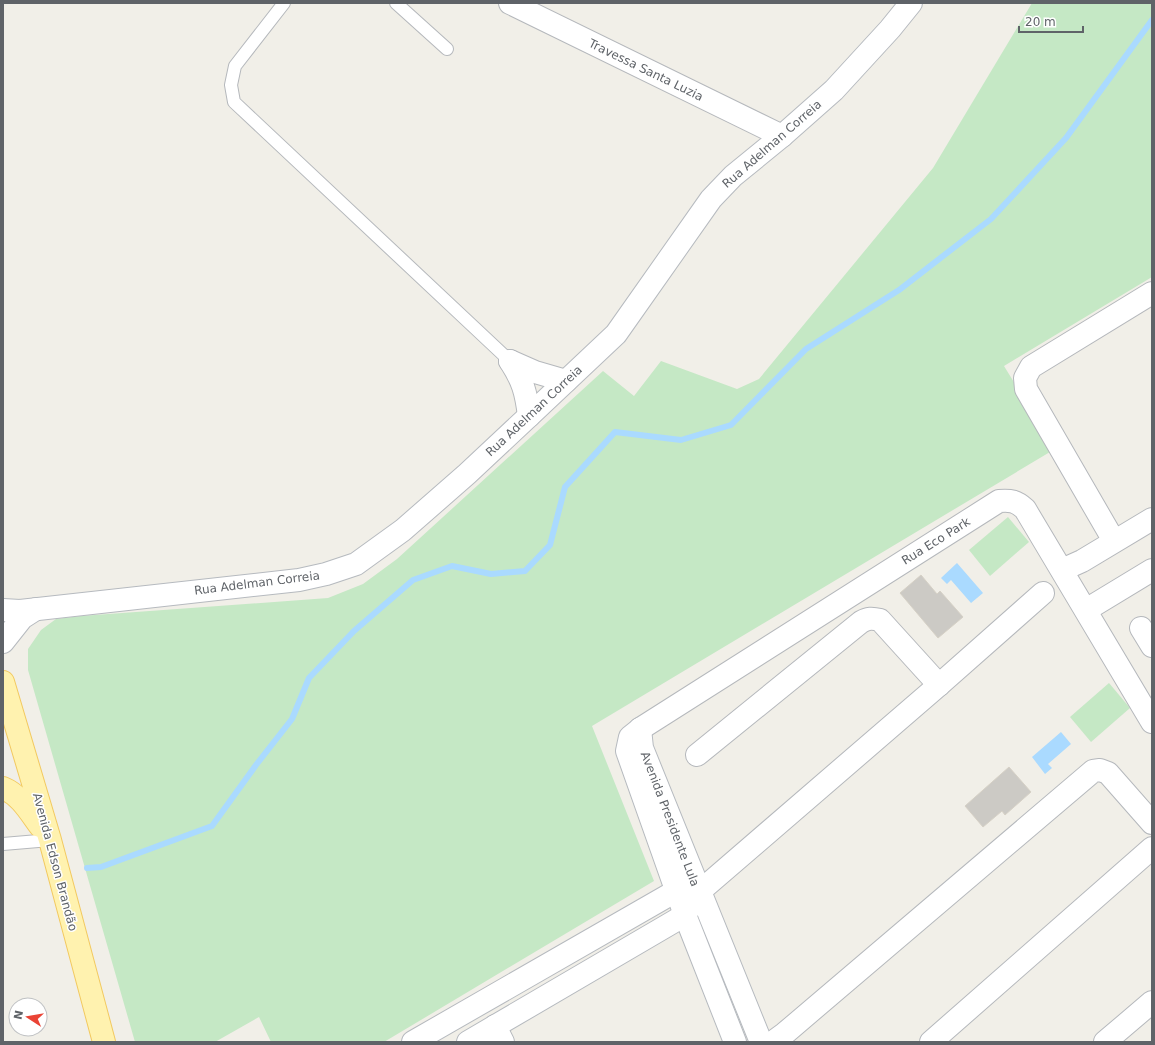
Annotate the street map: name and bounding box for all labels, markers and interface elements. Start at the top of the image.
scale bar [1019,8,1083,34]
text: 20 m [1025,15,1056,29]
street label: Travessa Santa Luzia [586,36,705,104]
street label: Rua Adelman Correia [720,97,824,191]
street label: Rua Adelman Correia [483,363,585,459]
street label: Rua Eco Park [899,514,973,568]
street label: Rua Adelman Correia [193,568,321,598]
street label: Avenida Presidente Lula [638,749,702,889]
street label: Avenida Edson Brandão [30,791,80,933]
north arrow [8,997,48,1037]
text: N [11,1009,26,1021]

